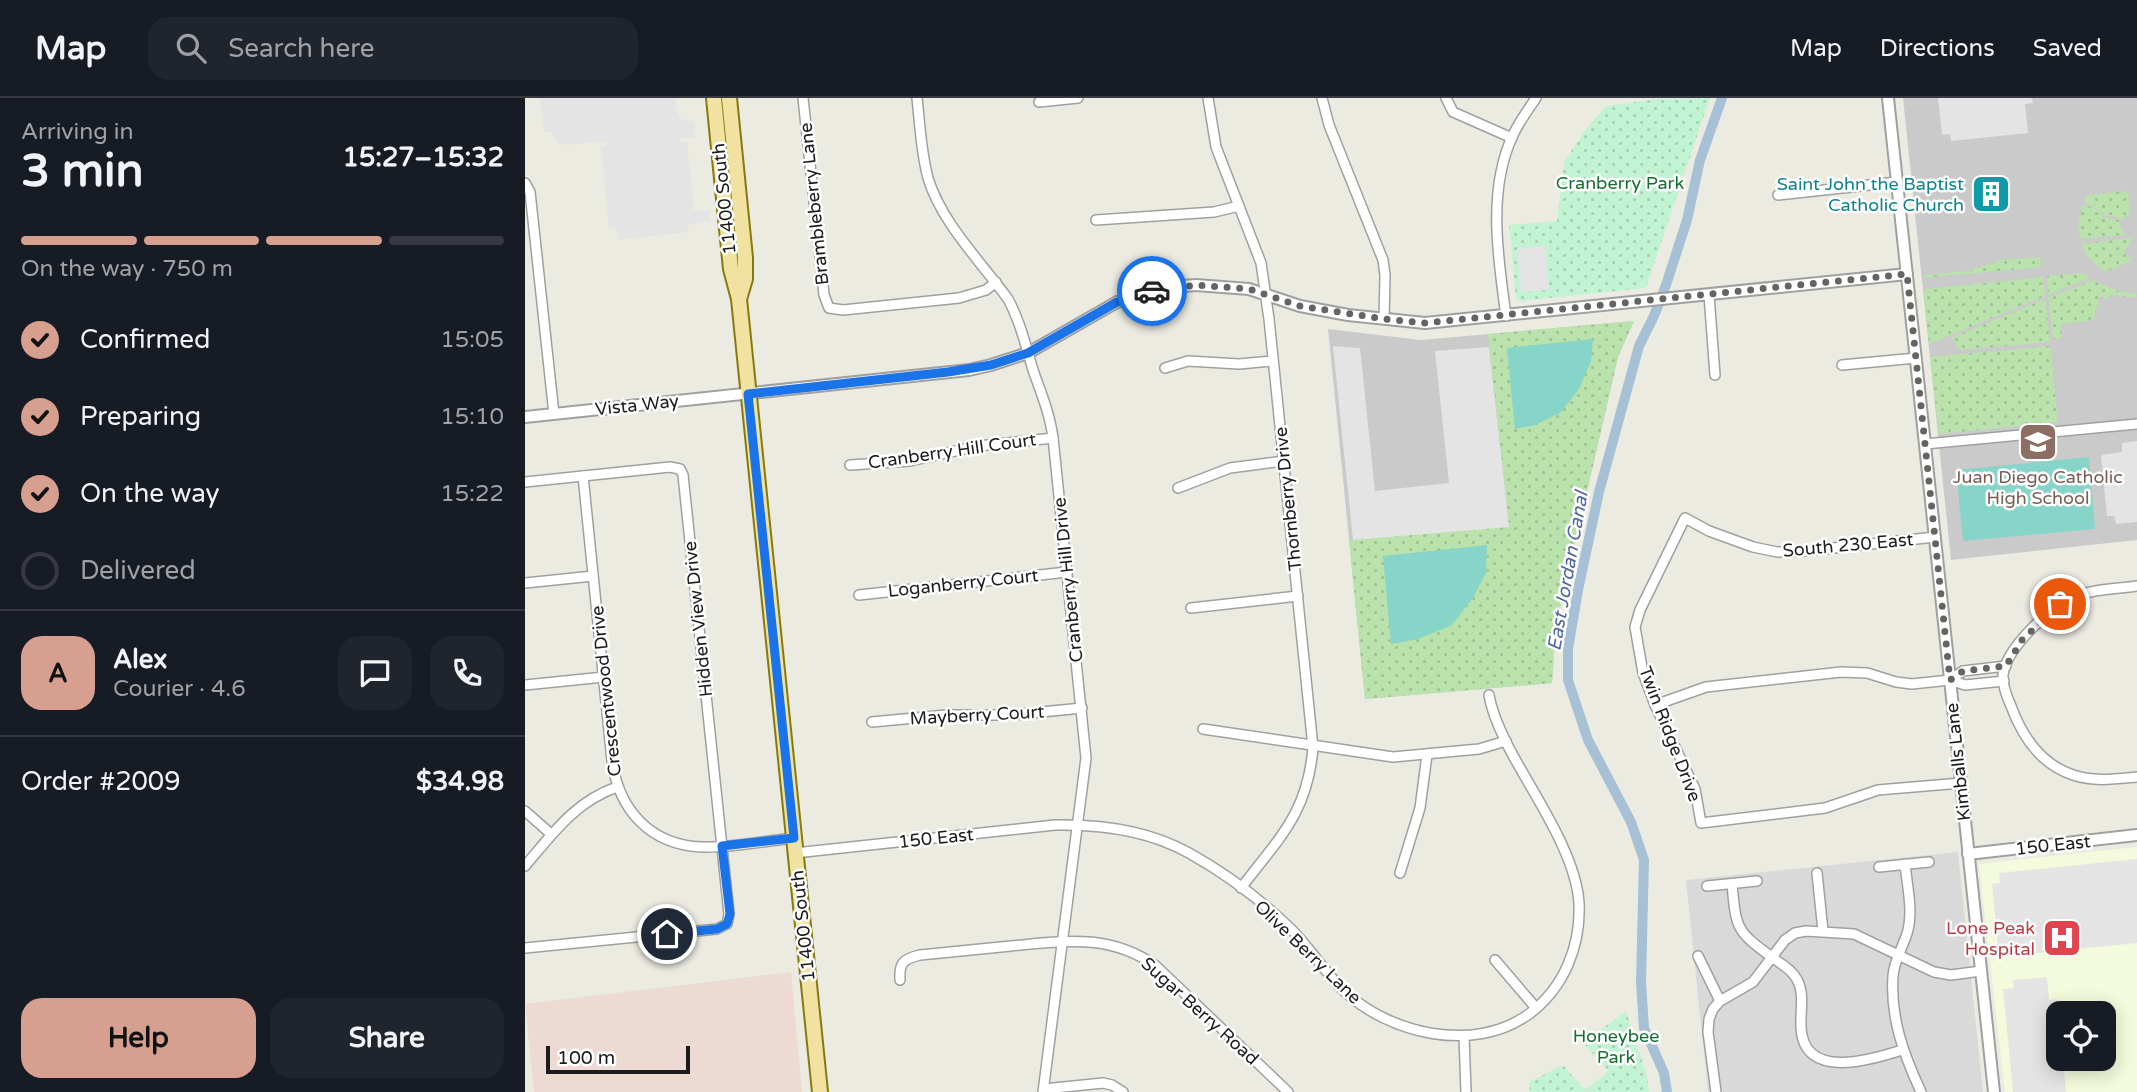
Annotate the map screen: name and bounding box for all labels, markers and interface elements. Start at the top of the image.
search box [148,17,638,80]
text: Map [35,29,106,68]
icon: search [172,29,210,67]
text: Search here [228,33,374,64]
text: Map [1790,34,1842,63]
text: Directions [1880,34,1995,63]
text: Saved [2033,34,2102,63]
text: Arriving in [21,118,134,146]
street label: Brambleberry Lane [795,122,833,286]
text: 15:27–15:32 [343,142,504,173]
street label: 11400 South [707,142,741,256]
text: 3 min [21,144,144,199]
park label: Cranberry Park [1556,172,1684,194]
place label: Saint John the Baptist Catholic Church [1777,173,1964,216]
building icon: Saint John the Baptist Catholic Church [1970,173,2012,215]
text: On the way · 750 m [21,255,233,283]
courier [1117,256,1187,326]
icon: car [1133,272,1171,310]
icon: check [21,321,59,359]
text: Confirmed [80,324,210,355]
text: 15:05 [440,326,504,354]
street label: Vista Way [594,390,680,420]
icon: check [21,398,59,436]
text: Preparing [80,401,201,432]
text: 15:10 [440,403,504,431]
school or university icon: Juan Diego Catholic High School [2017,421,2059,463]
street label: Thornberry Drive [1270,426,1306,572]
street label: Cranberry Hill Court [867,428,1038,474]
place label: Juan Diego Catholic High School [1953,466,2123,509]
icon: check [21,475,59,513]
text: On the way [80,478,220,509]
text: 15:22 [440,480,504,508]
water label: East Jordan Canal [1543,488,1593,653]
street label: Cranberry Hill Drive [1048,496,1088,664]
street label: South 230 East [1782,528,1914,562]
street label: Hidden View Drive [679,540,717,698]
text: Delivered [80,555,196,586]
street label: Loganberry Court [887,564,1040,602]
pin [2030,574,2090,634]
icon: bag [2041,585,2079,623]
street label: Crescentwood Drive [586,605,626,777]
button: chat [338,636,412,710]
button: phone [430,636,504,710]
text: Alex [113,644,167,675]
text: A [48,658,68,689]
street label: Twin Ridge Drive [1634,663,1706,805]
text: Courier · 4.6 [113,675,246,703]
street label: Mayberry Court [909,700,1045,730]
street label: Kimballs Lane [1941,702,1975,822]
text: Order #2009 [21,766,181,797]
text: $34.98 [416,766,504,797]
street label: 150 East [897,823,975,853]
street label: 150 East [2014,830,2092,860]
street label: 11400 South [786,869,820,983]
street label: Olive Berry Lane [1250,895,1366,1009]
pin [637,904,697,964]
icon: home [648,915,686,953]
place label: Lone Peak Hospital [1946,917,2035,960]
hospital icon: Lone Peak Hospital [2041,917,2083,959]
street label: Sugar Berry Road [1137,952,1263,1070]
button: Help [21,998,256,1078]
button: Share [270,998,504,1078]
map controls [2046,1001,2116,1071]
button: locate [2046,1001,2116,1071]
park label: Honeybee Park [1573,1025,1659,1068]
scale bar [546,1043,689,1075]
text: 100 m [557,1047,615,1069]

